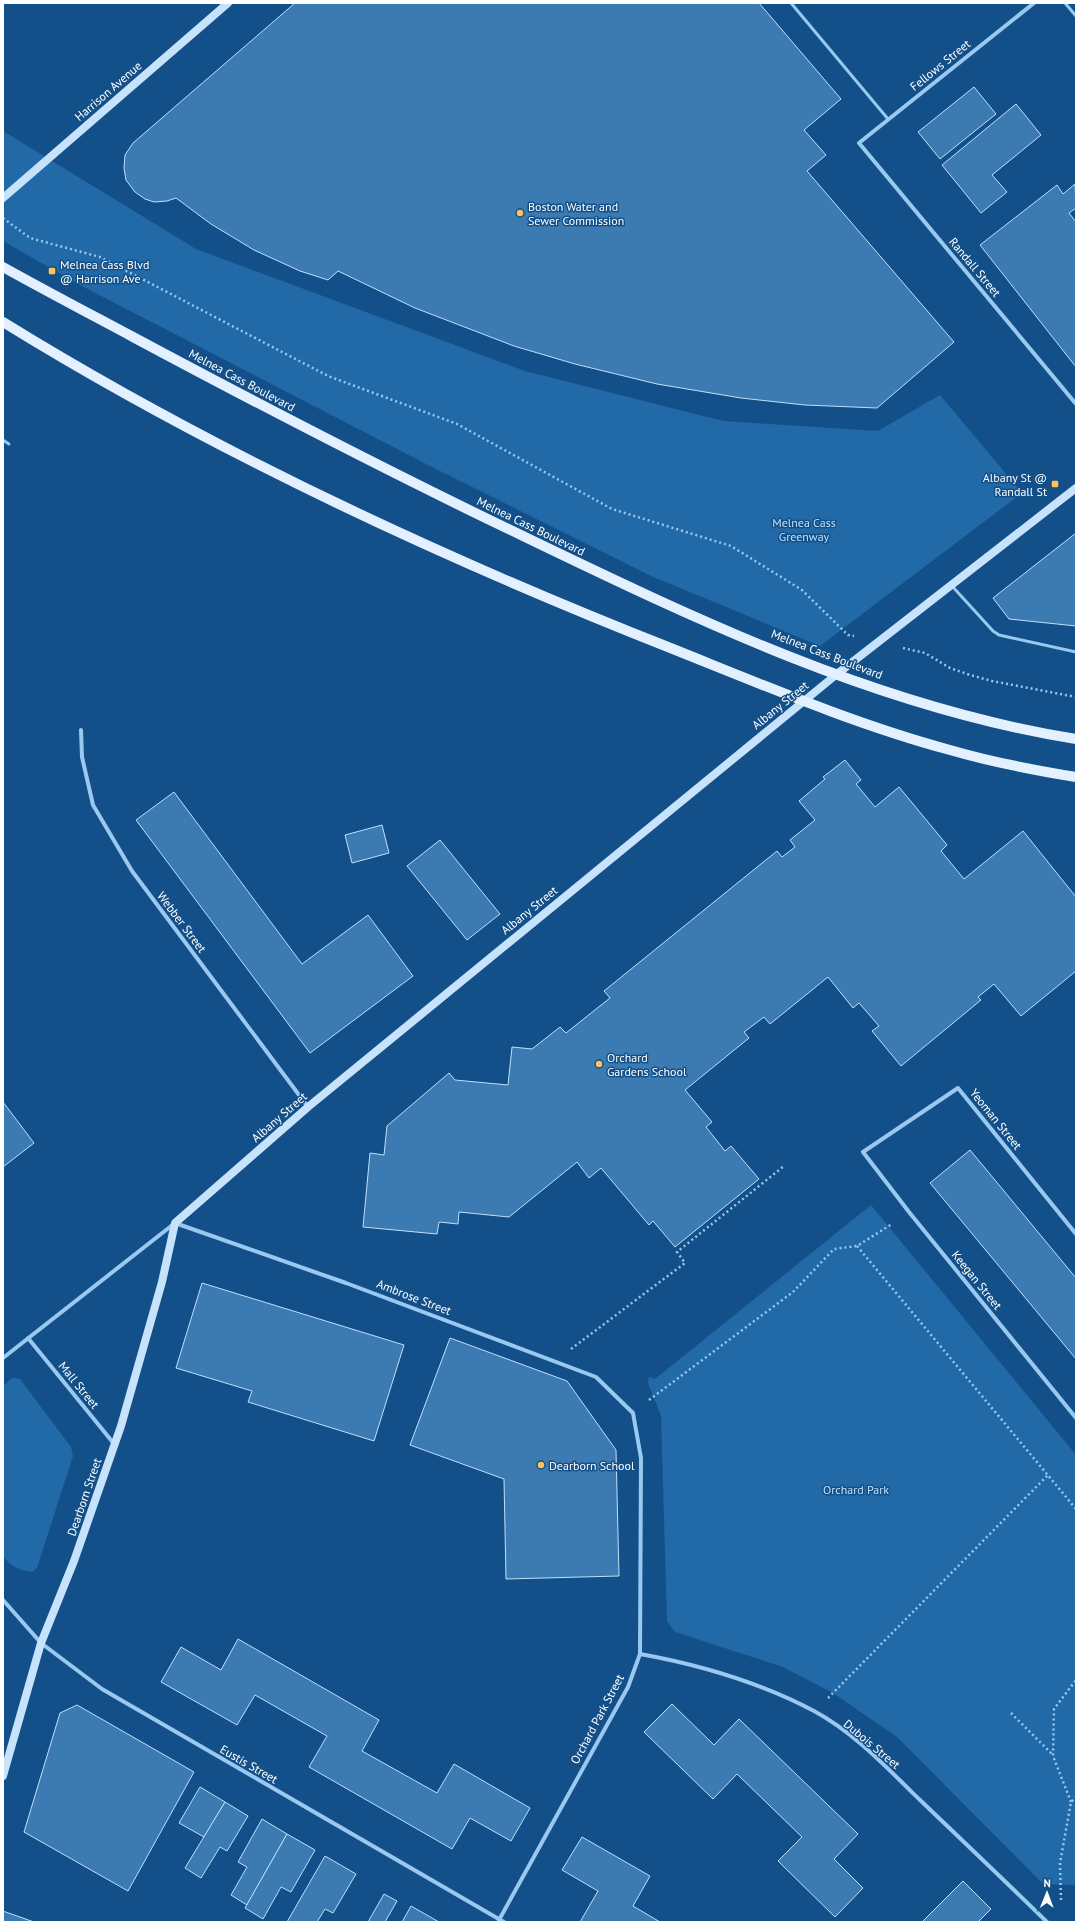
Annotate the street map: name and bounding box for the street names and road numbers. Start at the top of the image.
street label: Fellows Street [907,36,973,94]
street label: Harrison Avenue [71,58,145,124]
street label: Randall Street [946,234,1004,300]
street label: Melnea Cass Boulevard [186,346,298,414]
street label: Melnea Cass Boulevard [475,493,587,559]
street label: Melnea Cass Boulevard [769,626,885,682]
street label: Albany Street [749,678,811,732]
street label: Albany Street [498,883,560,937]
street label: Webber Street [154,889,210,955]
street label: Yeoman Street [967,1085,1025,1153]
street label: Albany Street [248,1089,310,1145]
street label: Keegan Street [949,1247,1005,1313]
street label: Ambrose Street [375,1276,453,1318]
street label: Mall Street [55,1358,103,1412]
street label: Dearborn Street [64,1456,104,1538]
street label: Orchard Park Street [567,1672,627,1766]
street label: Dubois Street [841,1716,903,1772]
street label: Eustis Street [217,1741,281,1787]

